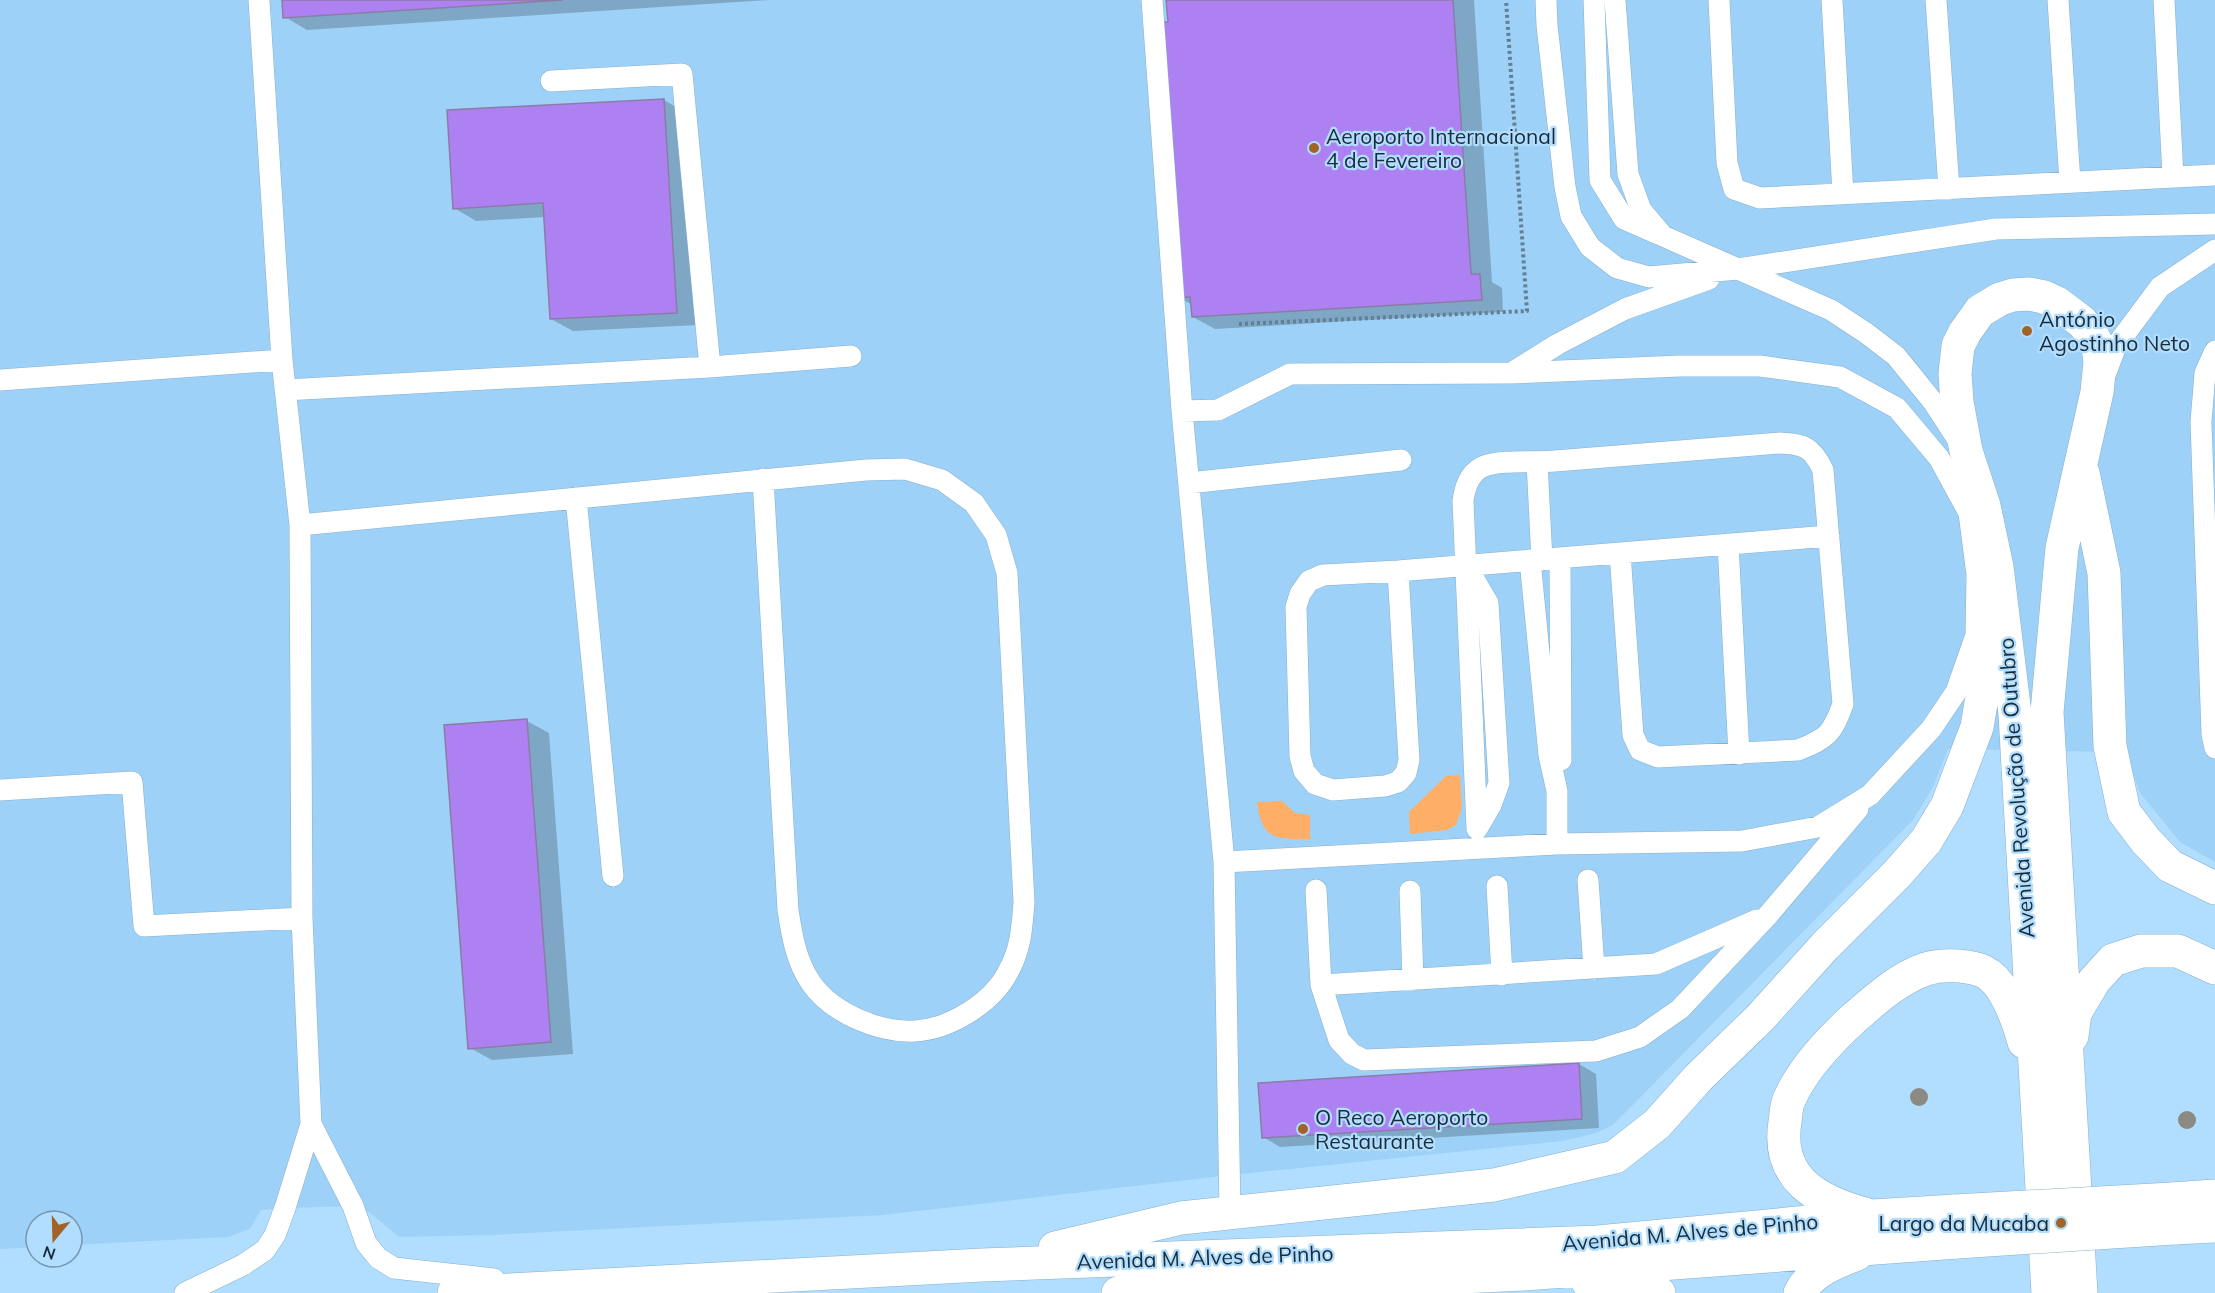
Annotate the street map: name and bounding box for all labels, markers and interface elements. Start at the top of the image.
place label: Aeroporto Internacional 4 de Fevereiro [1326,123,1556,173]
marker: Aeroporto Internacional 4 de Fevereiro [1307,141,1321,155]
place label: António Agostinho Neto [2039,306,2190,356]
marker: António Agostinho Neto [2020,324,2034,338]
street label: Avenida Revolução de Outubro [1993,637,2039,939]
place label: O Reco Aeroporto Restaurante [1315,1104,1488,1154]
marker: O Reco Aeroporto Restaurante [1296,1122,1310,1136]
street label: Avenida M. Alves de Pinho [1561,1208,1819,1256]
north arrow [24,1209,84,1269]
place label: Largo da Mucaba [1878,1210,2049,1236]
marker: Largo da Mucaba [2054,1216,2068,1230]
street label: Avenida M. Alves de Pinho [1076,1240,1334,1274]
text: N [40,1242,58,1265]

